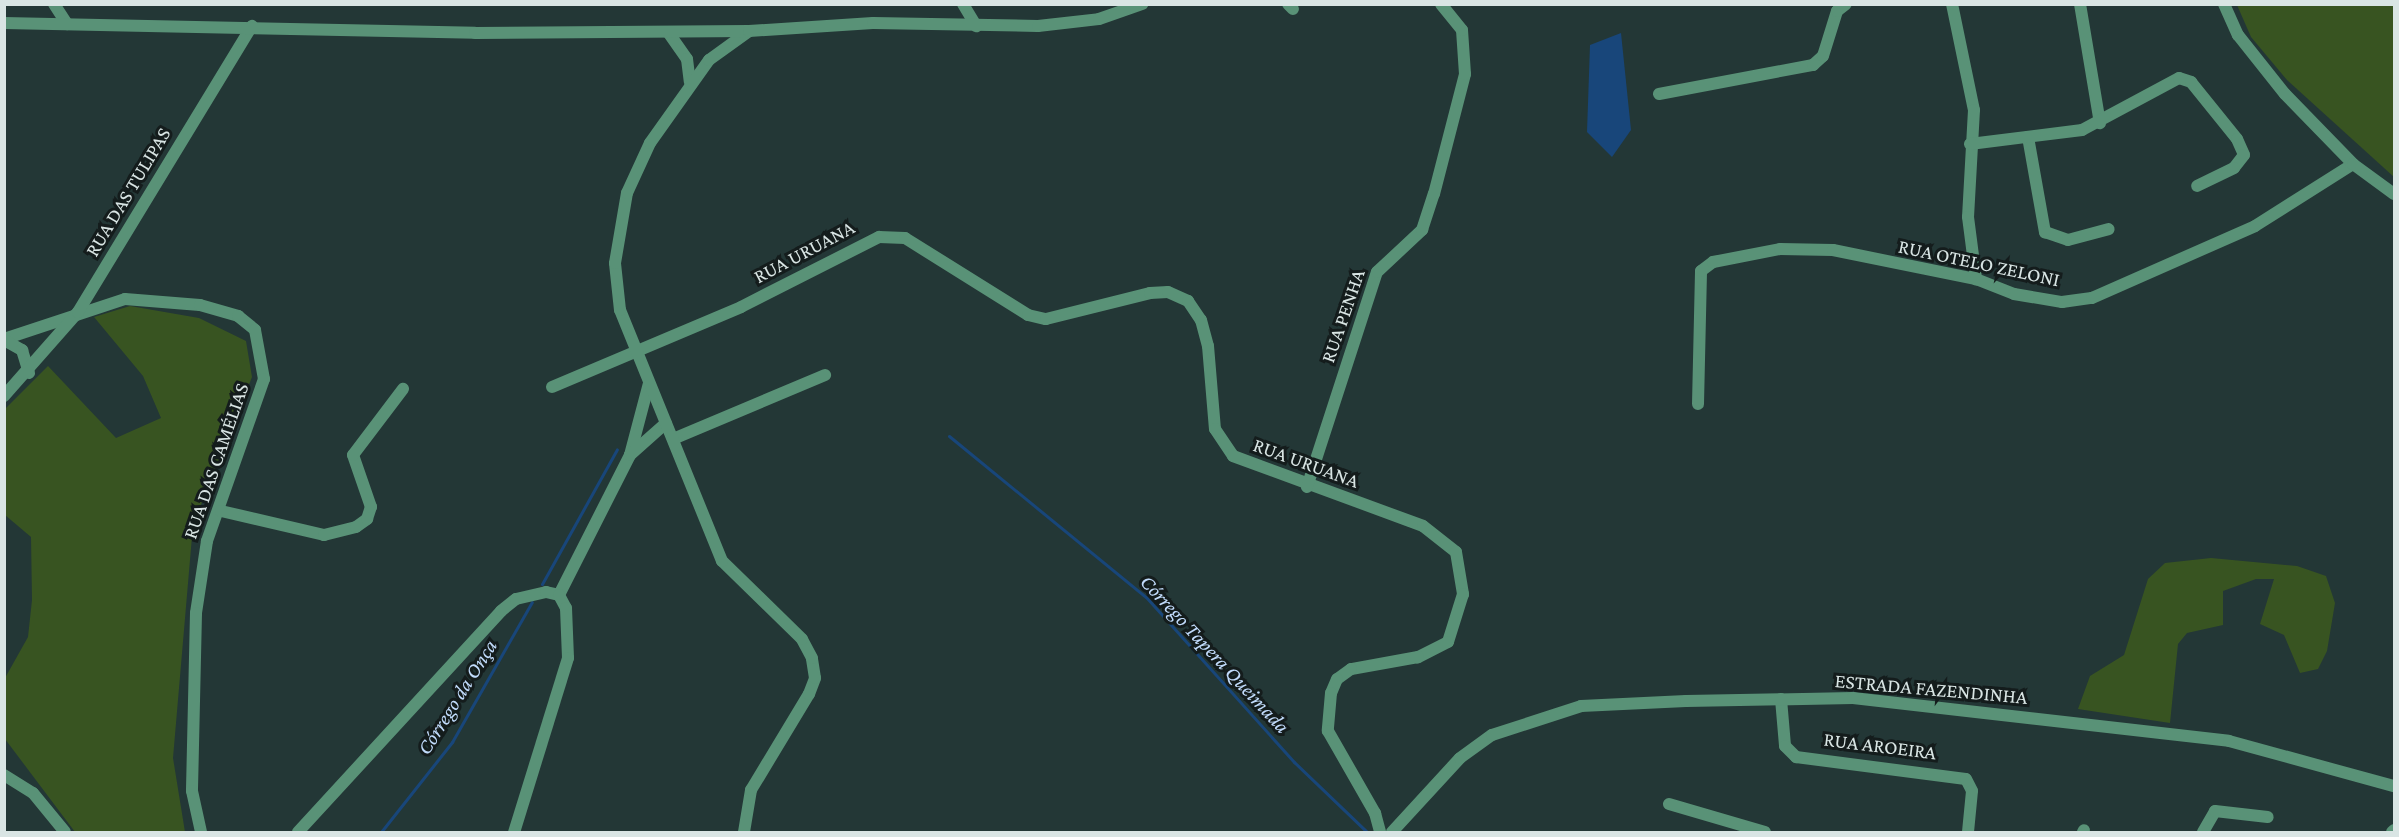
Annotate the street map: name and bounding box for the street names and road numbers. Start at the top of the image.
street label: RUA DAS TULIPAS [80,123,176,261]
street label: RUA URUANA [749,215,859,289]
street label: RUA OTELO ZELONI [1896,234,2062,292]
street label: RUA PENHA [1316,266,1370,366]
street label: RUA DAS CAMÉLIAS [178,380,254,542]
street label: RUA URUANA [1250,433,1362,493]
street label: ESTRADA FAZENDINHA [1834,669,2028,709]
street label: RUA AROEIRA [1822,727,1938,765]

